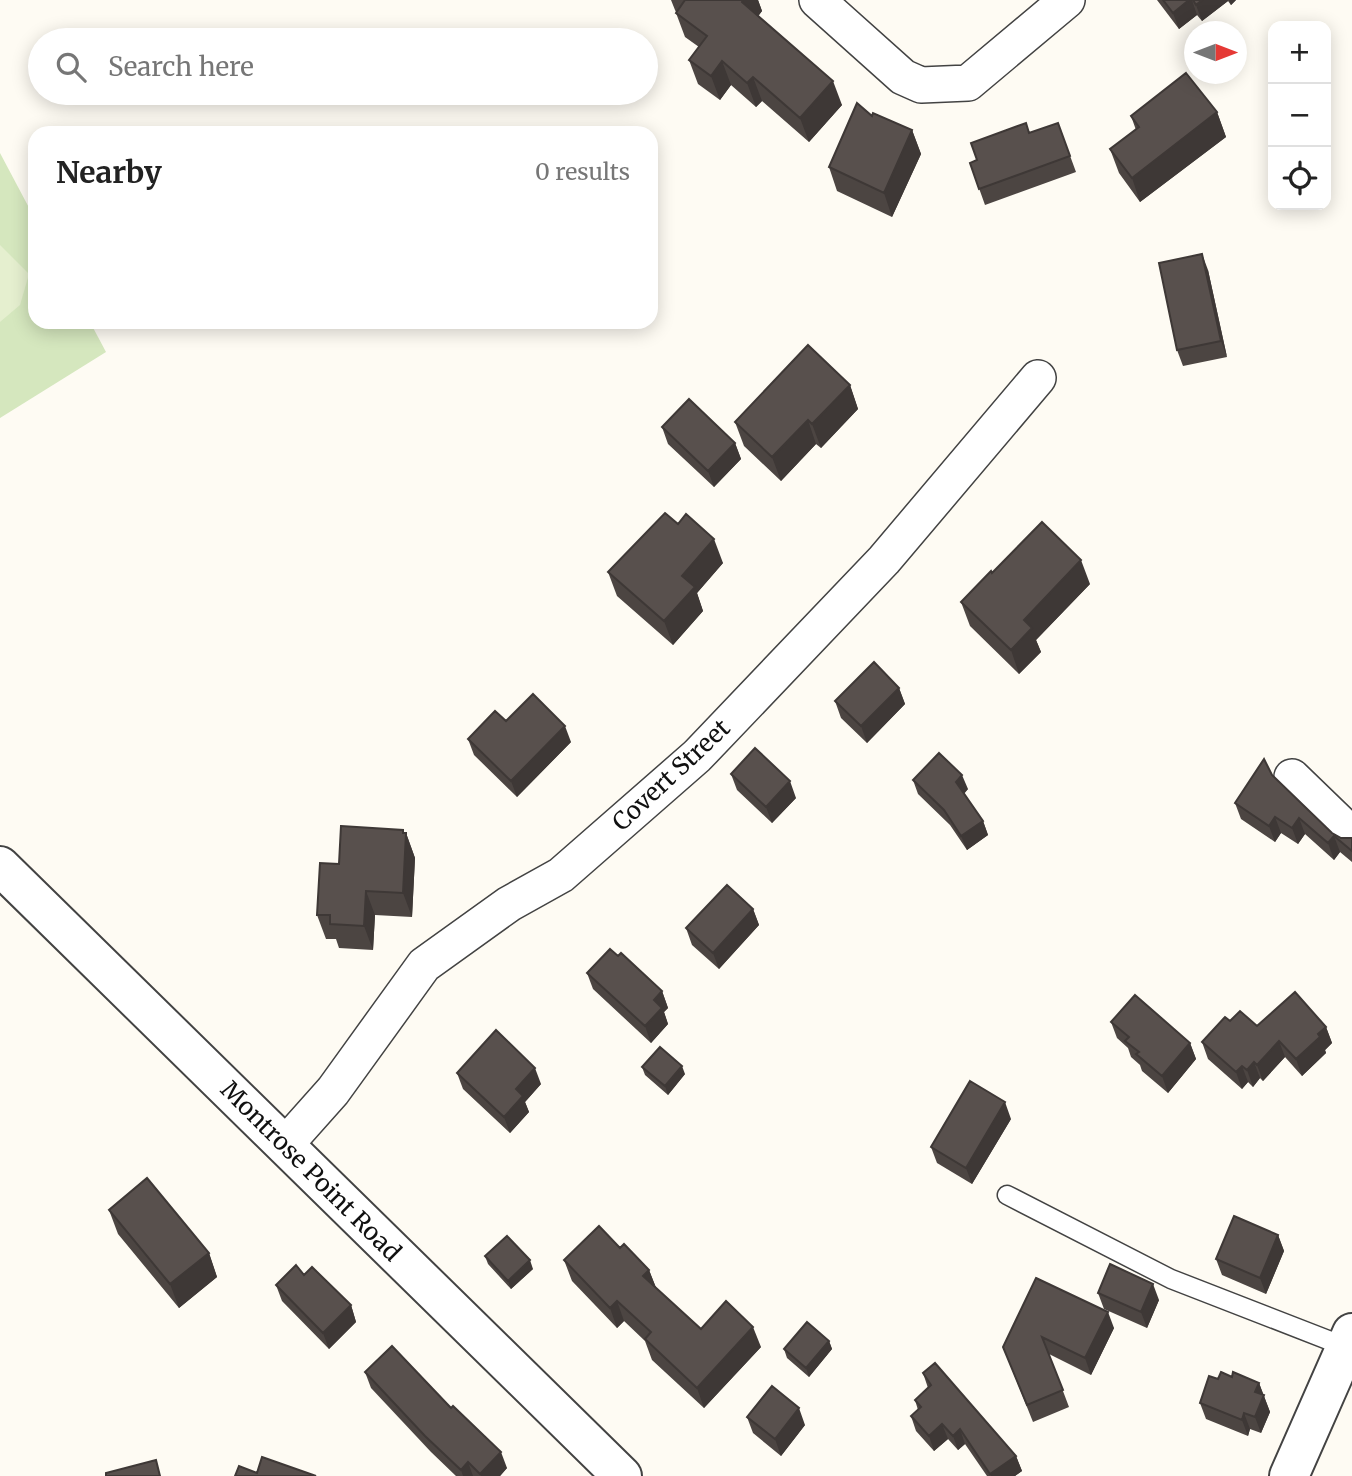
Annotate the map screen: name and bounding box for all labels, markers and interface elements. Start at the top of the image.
north arrow [1184,21,1247,84]
map controls [1268,21,1331,210]
button: + [1268,21,1331,84]
search box [28,28,658,105]
icon: search [52,48,90,86]
text: Search here [108,50,254,83]
button: − [1268,84,1331,147]
button: locate [1268,147,1331,210]
text: Nearby [56,153,162,191]
text: 0 results [535,157,630,186]
street label: Covert Street [606,712,737,837]
street label: Montrose Point Road [214,1074,408,1268]

